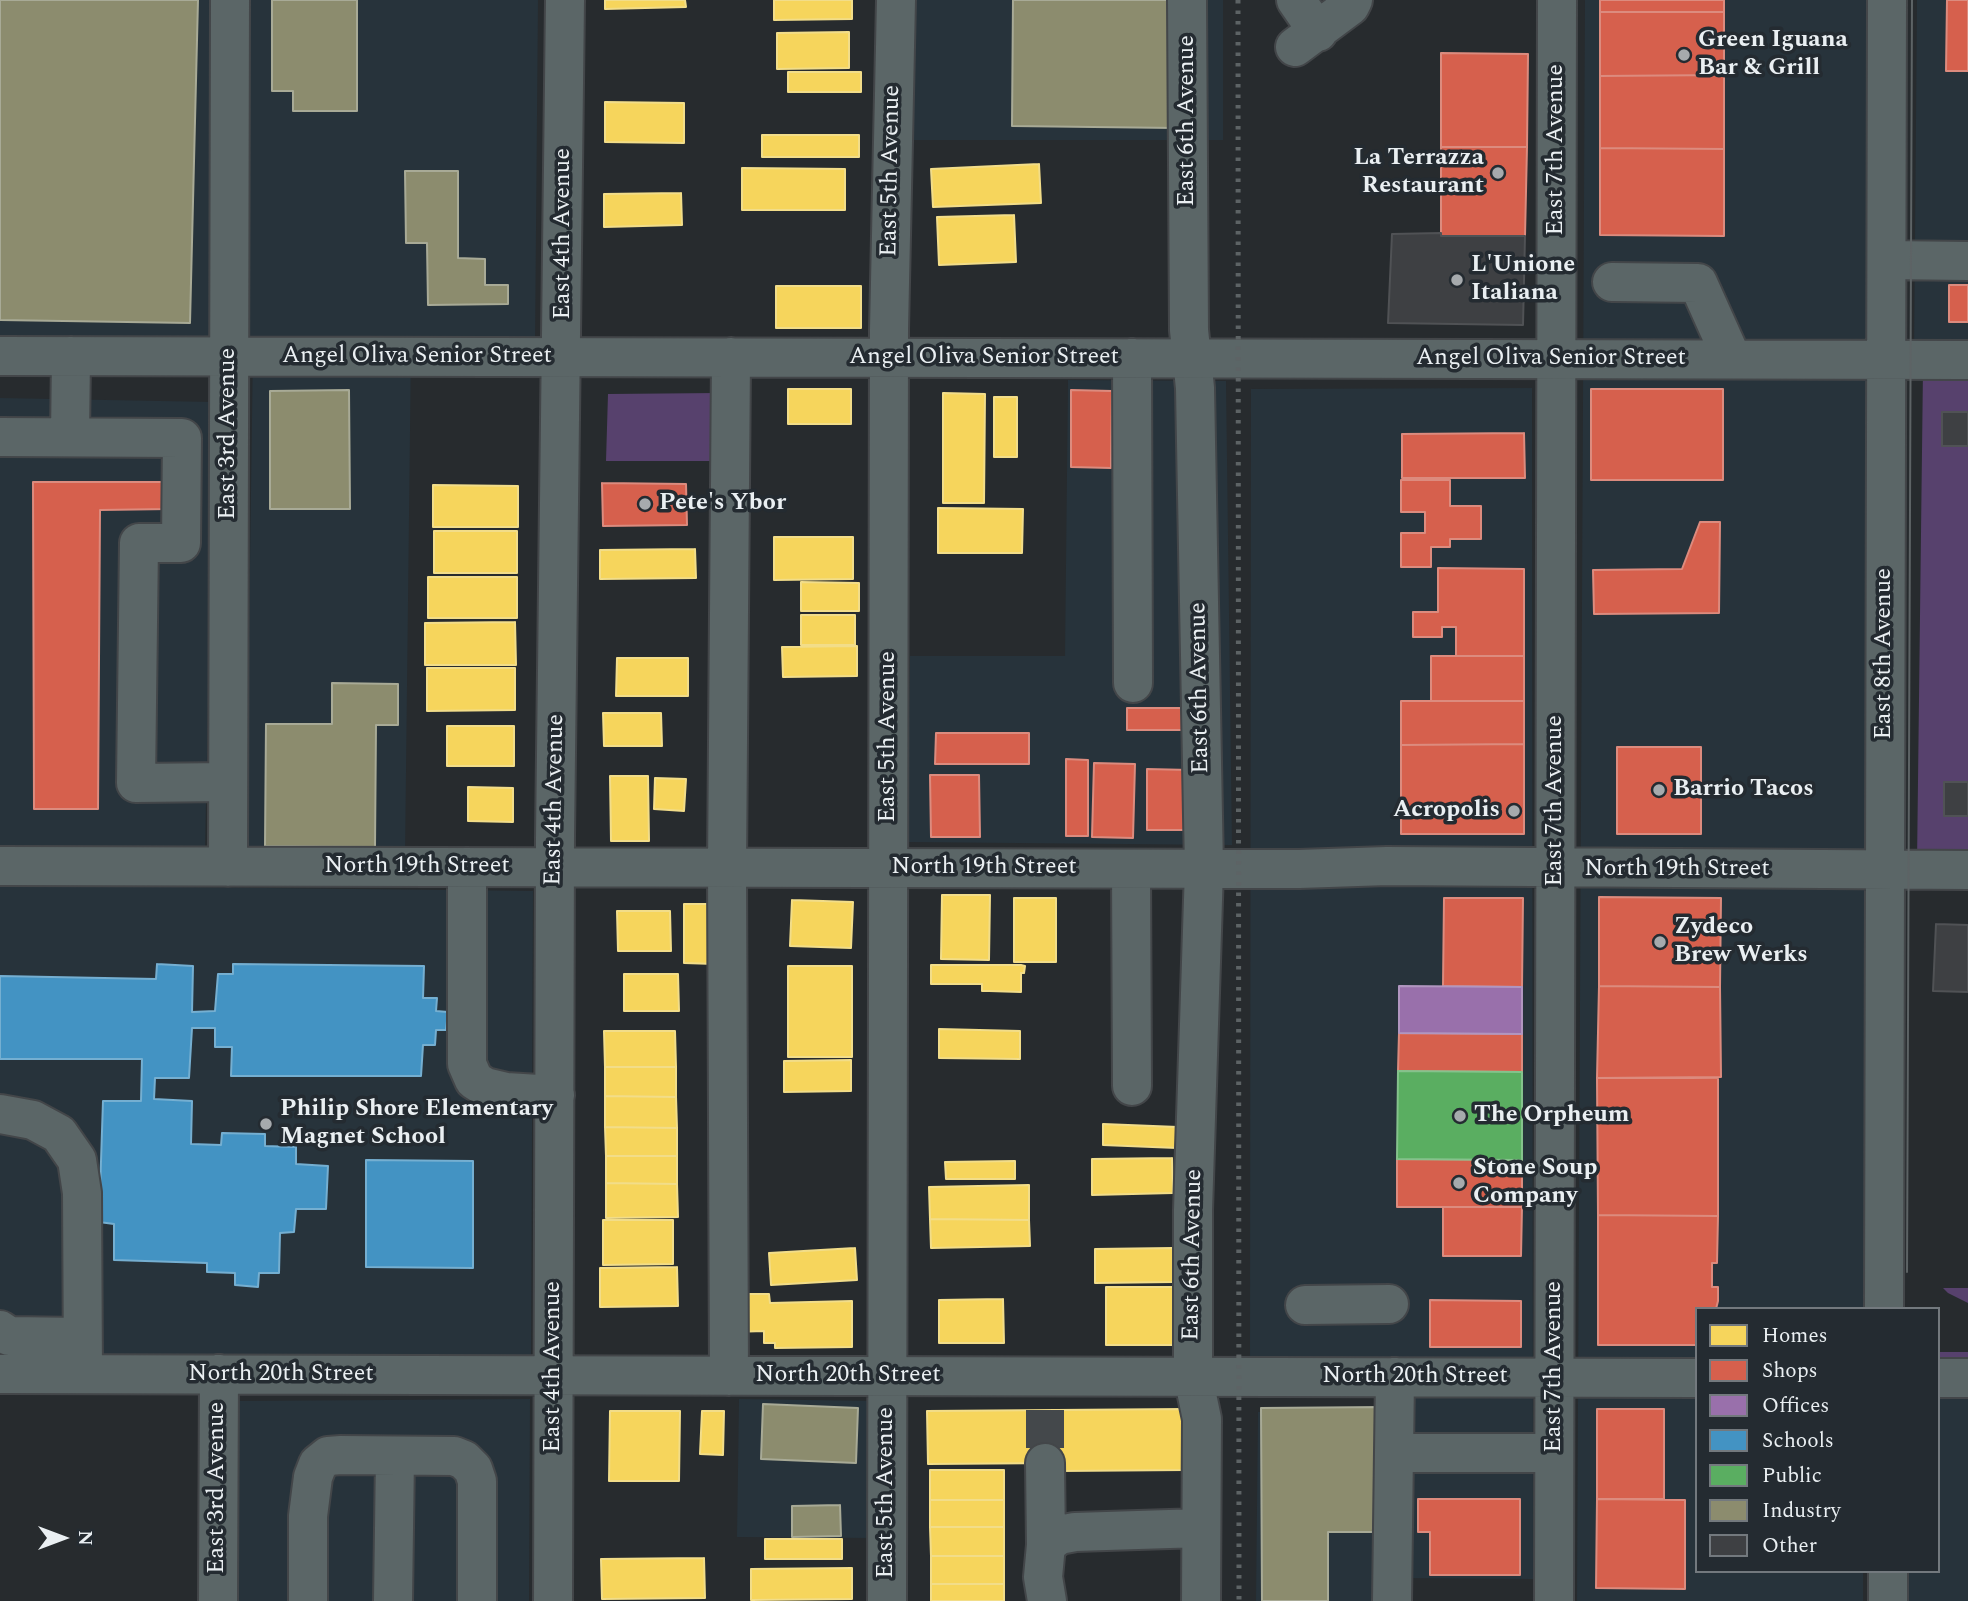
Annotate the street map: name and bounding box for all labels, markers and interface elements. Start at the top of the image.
place label: Green Iguana Bar & Grill [1698,27,1848,83]
street label: East 6th Avenue [1174,35,1202,207]
marker: Green Iguana Bar & Grill [1676,47,1692,63]
street label: East 7th Avenue [1543,64,1571,236]
street label: East 5th Avenue [876,85,908,257]
place label: La Terrazza Restaurant [1353,145,1484,201]
street label: East 4th Avenue [550,148,578,320]
marker: La Terrazza Restaurant [1490,165,1506,181]
place label: L'Unione Italiana [1471,252,1575,308]
marker: L'Unione Italiana [1449,272,1465,288]
street label: Angel Oliva Senior Street [282,343,552,371]
street label: Angel Oliva Senior Street [849,344,1119,372]
street label: Angel Oliva Senior Street [1416,345,1686,373]
street label: East 3rd Avenue [215,348,243,520]
place label: Pete's Ybor [659,490,786,518]
marker: Pete's Ybor [637,496,653,512]
street label: East 8th Avenue [1871,568,1899,740]
street label: East 6th Avenue [1185,602,1217,774]
street label: East 5th Avenue [875,651,903,823]
street label: East 4th Avenue [540,714,572,886]
street label: East 7th Avenue [1542,715,1570,887]
place label: Barrio Tacos [1673,776,1814,804]
marker: Barrio Tacos [1651,782,1667,798]
place label: Acropolis [1393,797,1500,825]
marker: Acropolis [1506,803,1522,819]
street label: North 19th Street [324,853,510,881]
street label: North 19th Street [891,854,1077,882]
street label: North 19th Street [1584,856,1770,884]
place label: Zydeco Brew Werks [1674,914,1808,970]
marker: Zydeco Brew Werks [1652,934,1668,950]
place label: Philip Shore Elementary Magnet School [280,1096,553,1152]
place label: The Orpheum [1474,1102,1629,1130]
marker: The Orpheum [1452,1108,1468,1124]
marker: Philip Shore Elementary Magnet School [258,1116,274,1132]
place label: Stone Soup Company [1473,1155,1597,1211]
street label: East 6th Avenue [1178,1169,1210,1341]
marker: Stone Soup Company [1451,1175,1467,1191]
street label: East 4th Avenue [540,1281,568,1453]
street label: East 7th Avenue [1541,1281,1569,1453]
legend [1695,1307,1940,1573]
text: Homes [1762,1320,1828,1352]
text: Shops [1762,1355,1818,1387]
street label: North 20th Street [188,1361,374,1389]
street label: North 20th Street [755,1362,941,1390]
street label: North 20th Street [1322,1363,1508,1391]
text: Offices [1762,1390,1829,1422]
street label: East 3rd Avenue [204,1402,232,1574]
street label: East 5th Avenue [873,1407,901,1579]
text: Schools [1762,1425,1834,1457]
text: Public [1762,1460,1822,1492]
text: Industry [1762,1495,1841,1527]
north arrow [28,1503,98,1573]
text: N [70,1530,99,1546]
text: Other [1762,1530,1817,1562]

